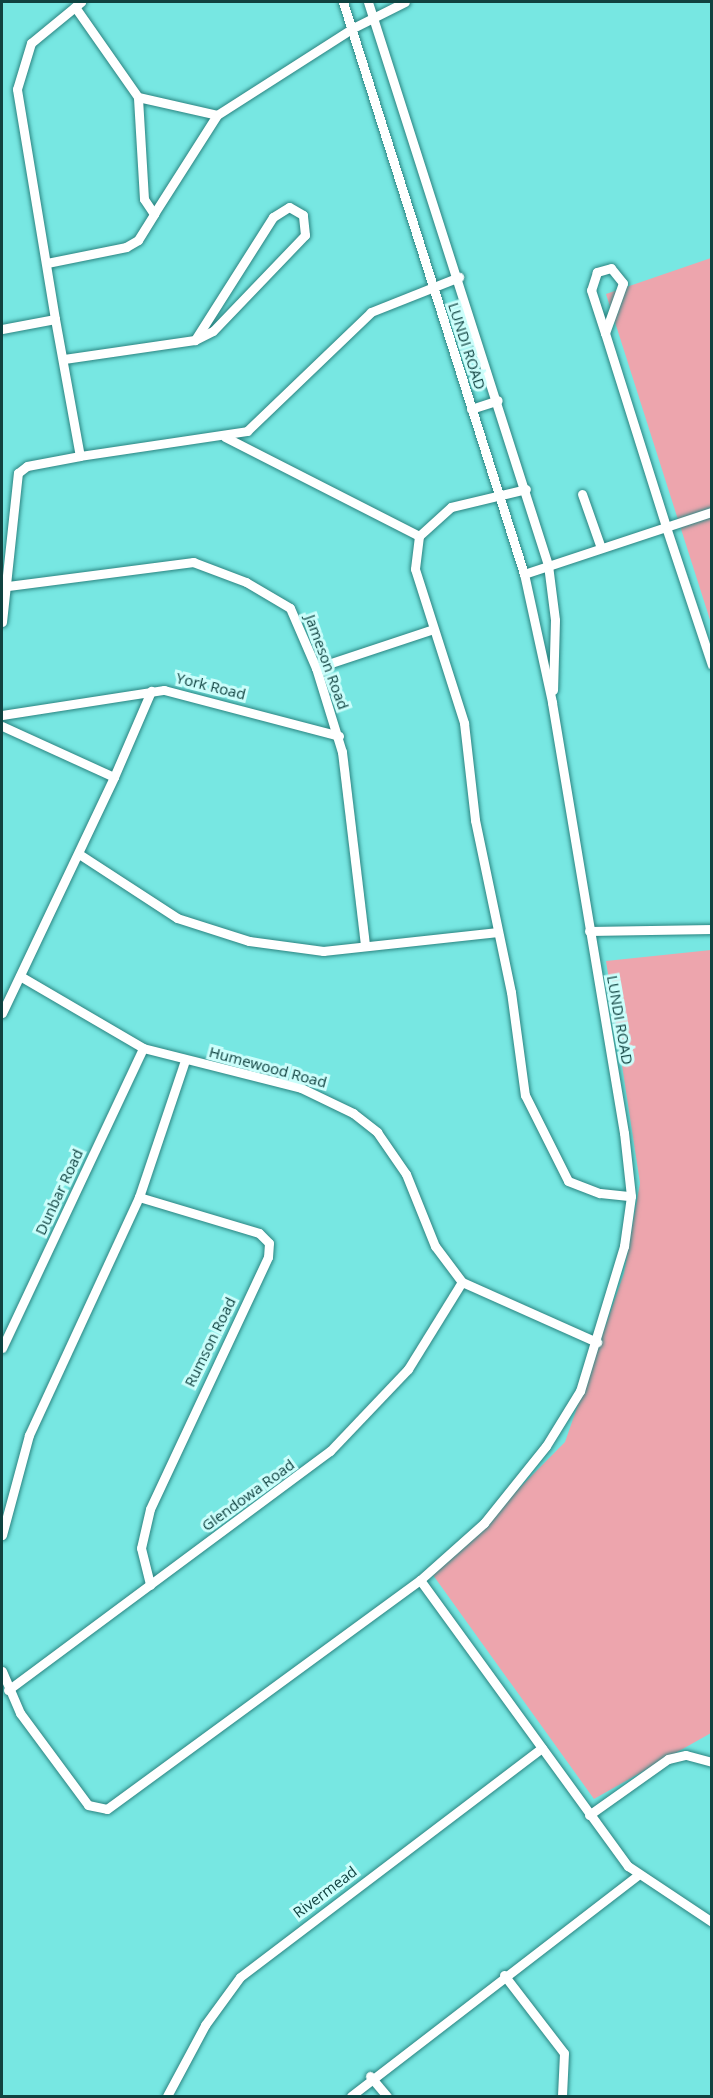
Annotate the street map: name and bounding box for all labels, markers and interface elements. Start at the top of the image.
street label: LUNDI ROAD [444,300,490,392]
street label: Jameson Road [301,612,353,712]
street label: York Road [174,669,248,703]
street label: LUNDI ROAD [603,974,637,1066]
street label: Humewood Road [207,1043,329,1091]
street label: Dunbar Road [31,1146,87,1238]
street label: Rumson Road [181,1294,239,1390]
street label: Glendowa Road [198,1455,298,1535]
street label: Rivermead [290,1862,360,1922]

